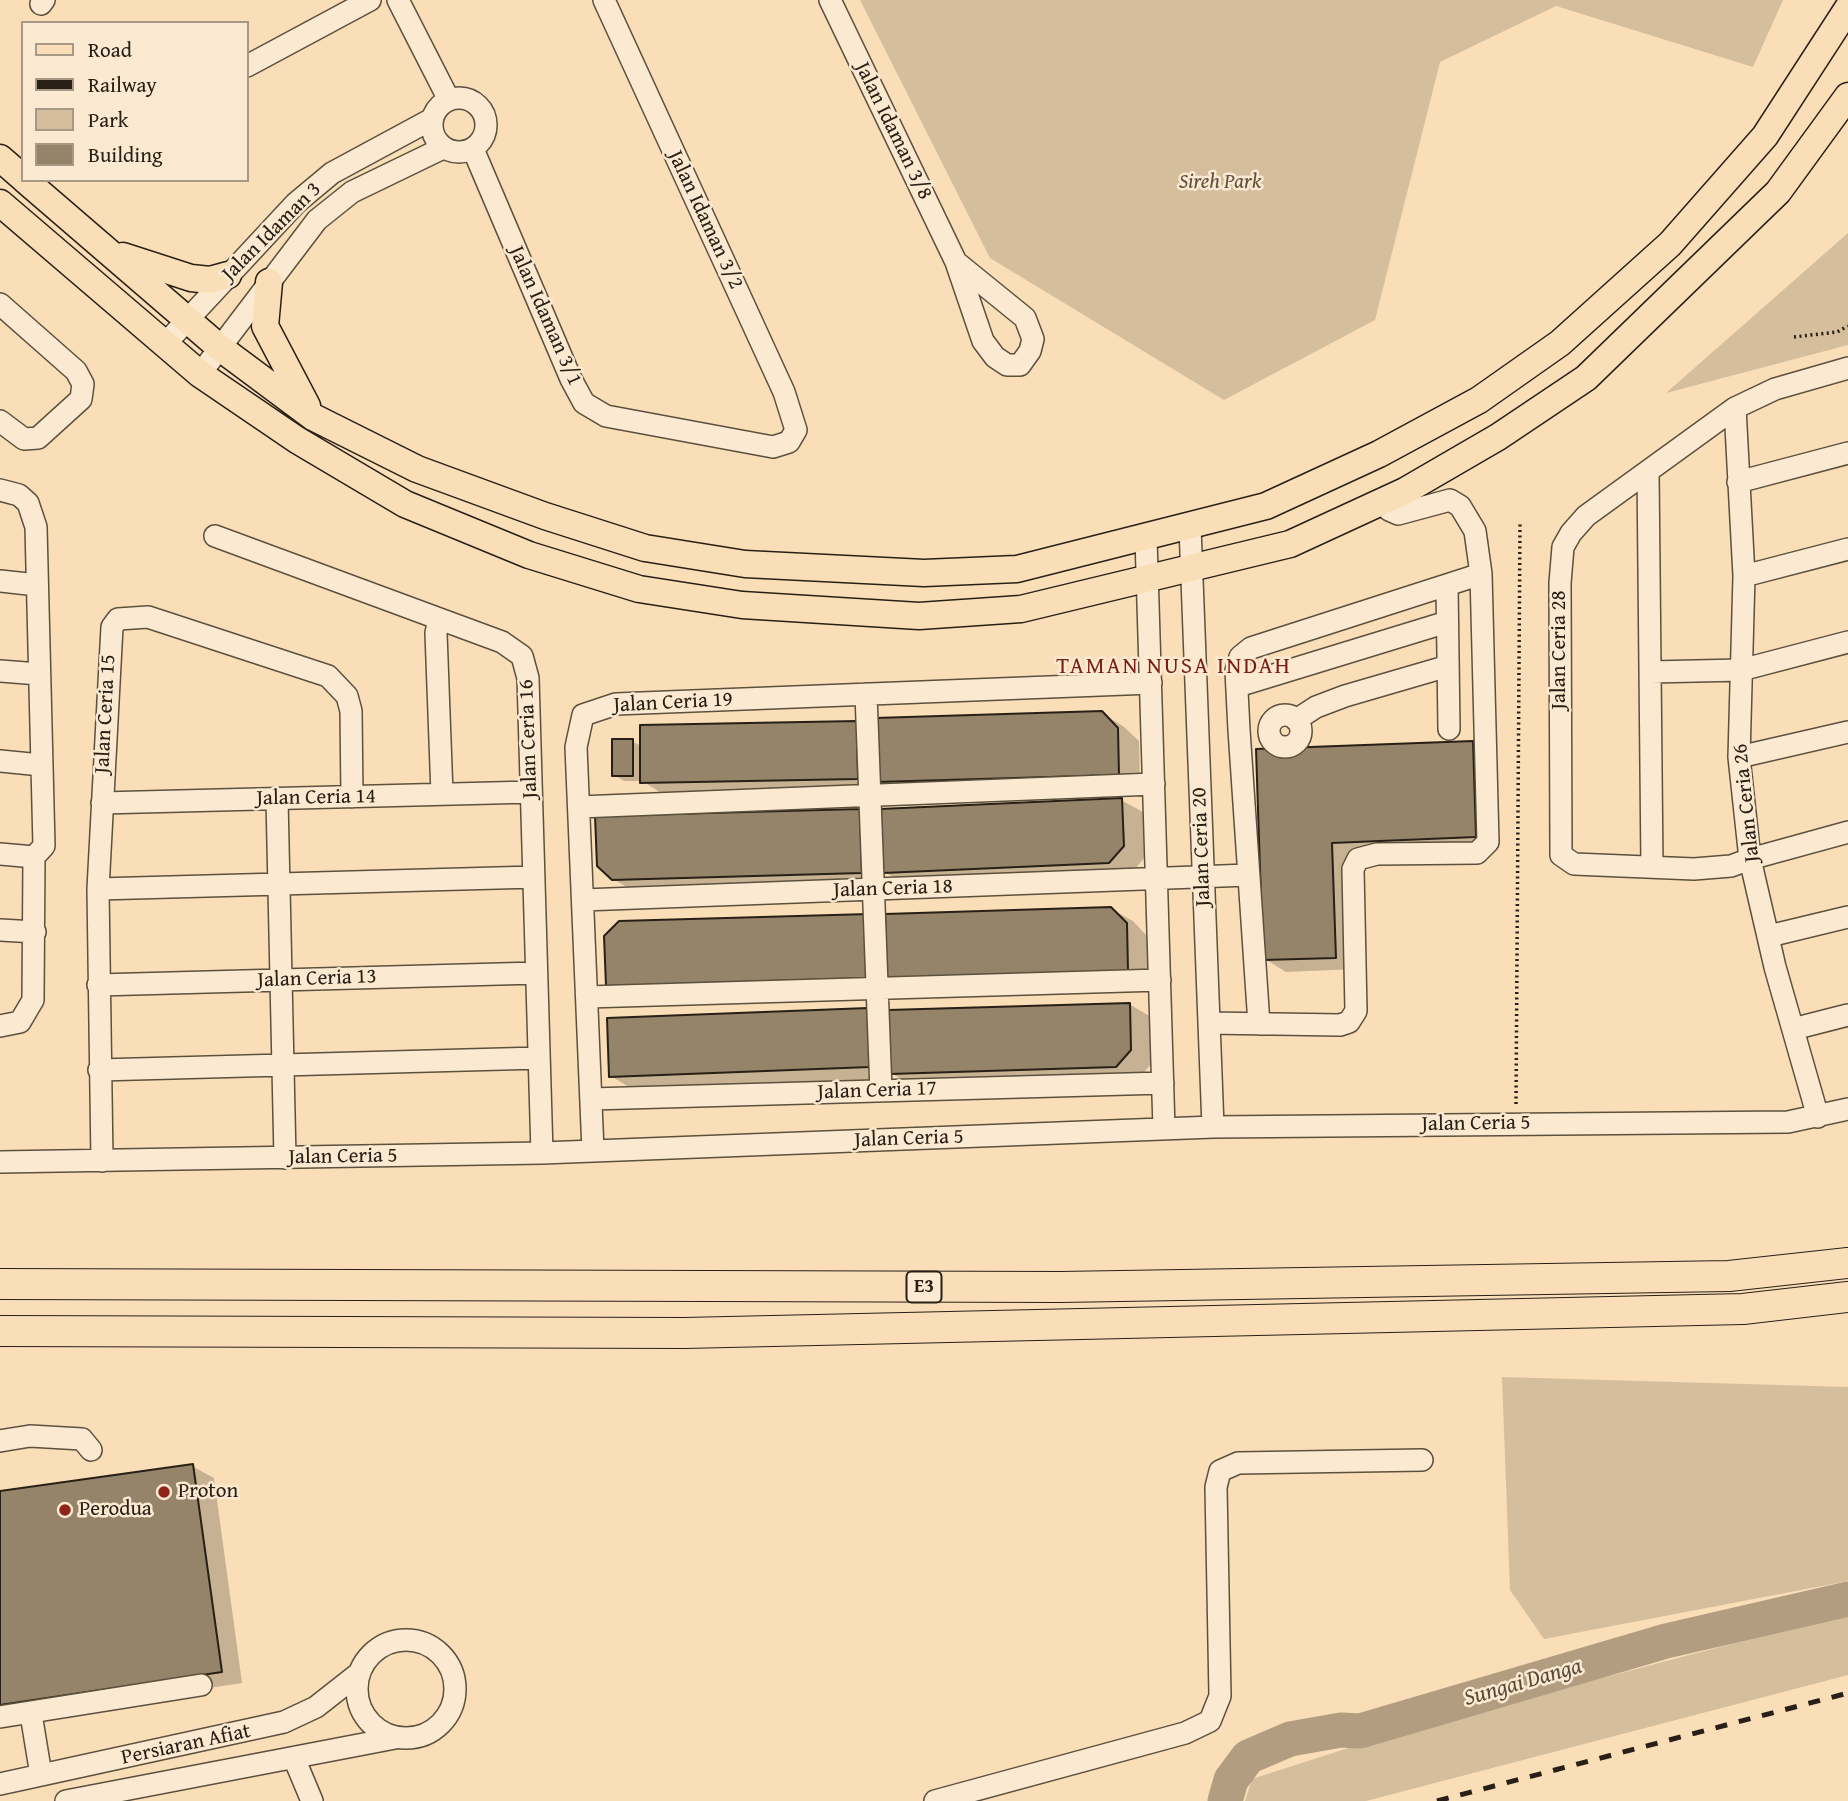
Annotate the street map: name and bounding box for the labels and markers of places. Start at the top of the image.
place label: Proton [178,1479,238,1505]
marker: Proton [156,1484,172,1500]
place label: Perodua [79,1497,152,1523]
marker: Perodua [57,1502,73,1518]

